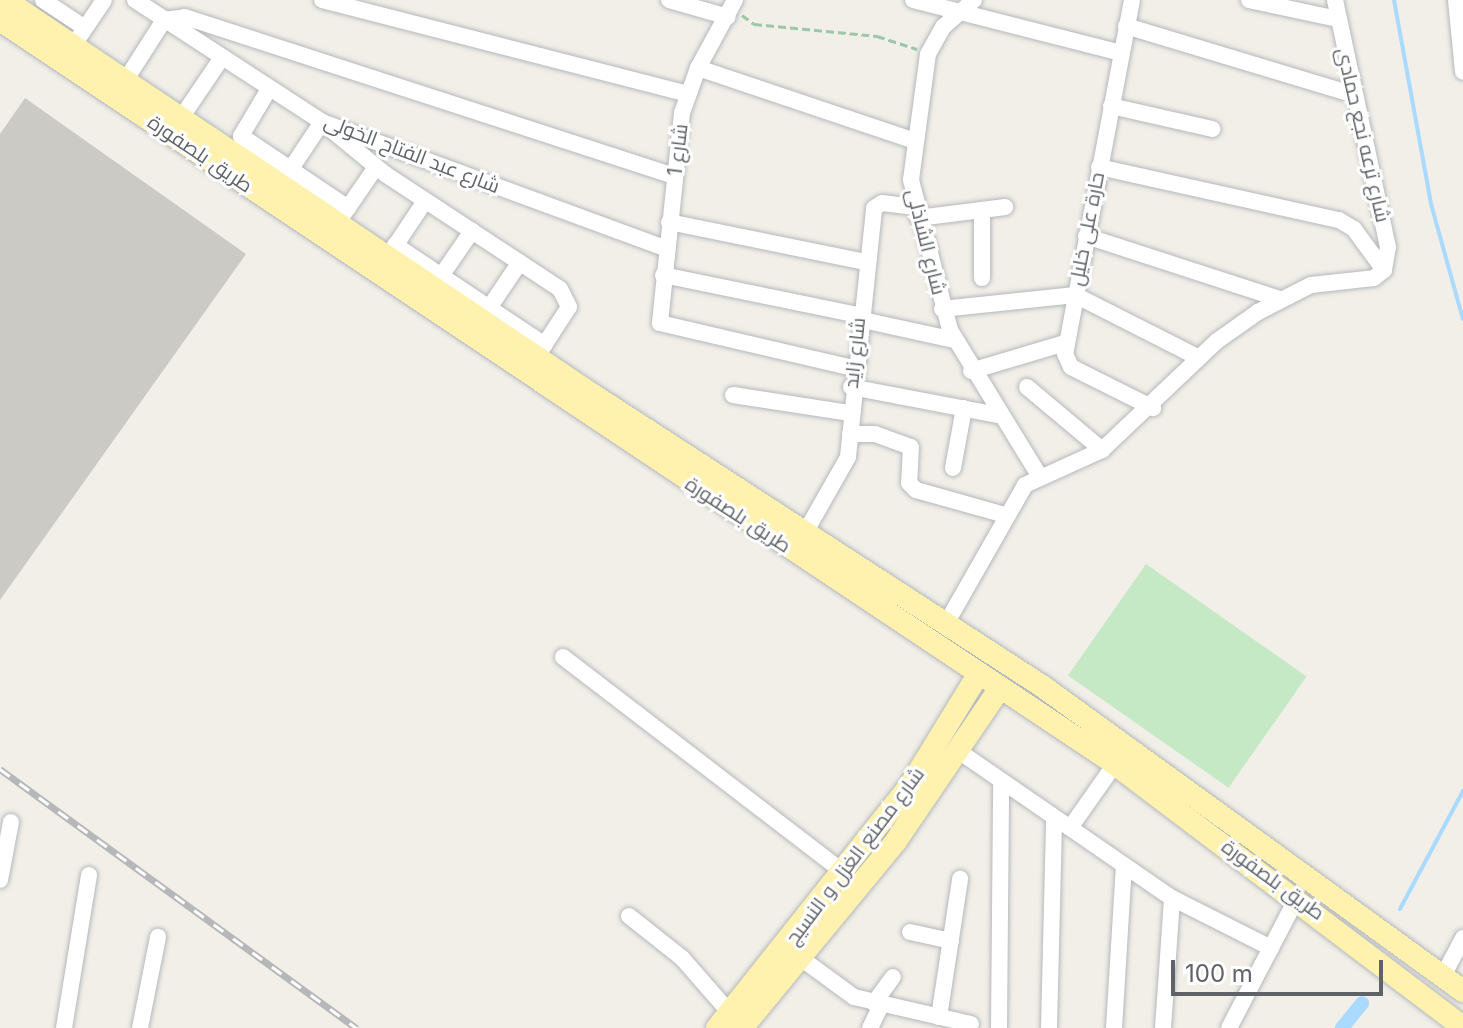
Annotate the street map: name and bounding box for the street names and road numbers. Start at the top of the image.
street label: شارع ترعه نجع حمادى [1331,45,1395,225]
street label: شارع عبد الفتاح الخولى [321,109,503,199]
street label: طريق بلصفورة [143,110,257,198]
street label: شارع 1 [663,122,693,178]
street label: حارة على خليل [1064,170,1110,288]
street label: شارع الشاذلى [901,187,951,297]
street label: شارع زايد [839,316,871,390]
street label: طريق بلصفورة [681,472,795,558]
street label: شارع مصنع الغزل و النسيج [780,763,930,949]
street label: طريق بلصفورة [1217,835,1329,925]

